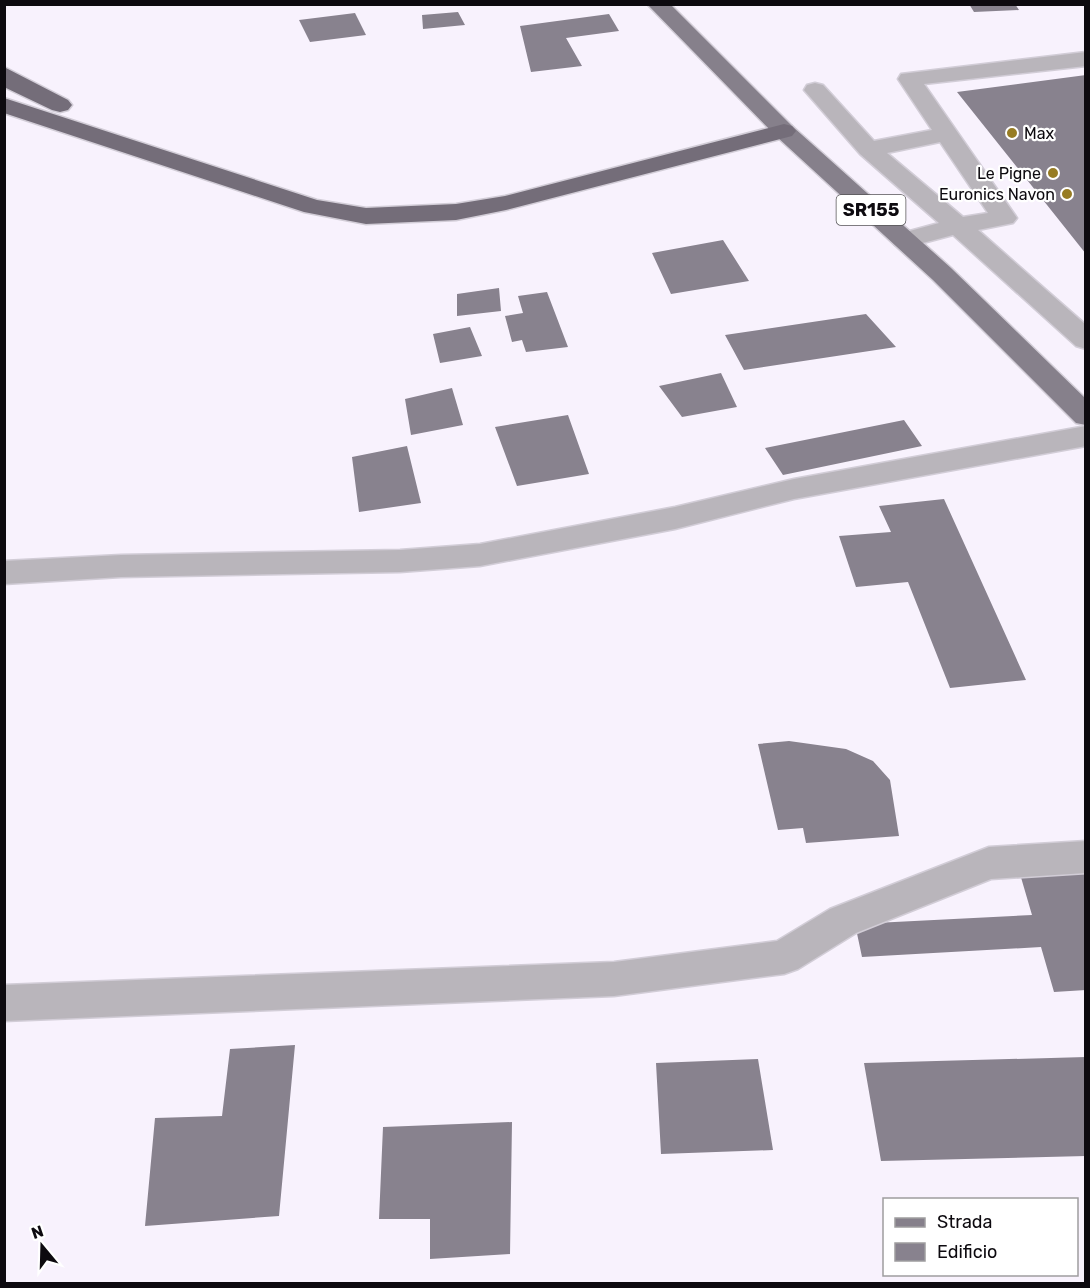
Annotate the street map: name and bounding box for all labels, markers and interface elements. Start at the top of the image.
place label: Max [1024,124,1055,143]
marker: Max [1005,126,1019,140]
place label: Le Pigne [977,164,1041,183]
marker: Le Pigne [1046,166,1060,180]
place label: Euronics Navon [939,185,1055,204]
marker: Euronics Navon [1060,187,1074,201]
road number: SR155 [836,195,906,225]
legend [883,1198,1078,1276]
text: Strada [937,1211,993,1233]
north arrow [12,1216,72,1276]
text: N [29,1221,46,1243]
text: Edificio [937,1241,997,1263]

